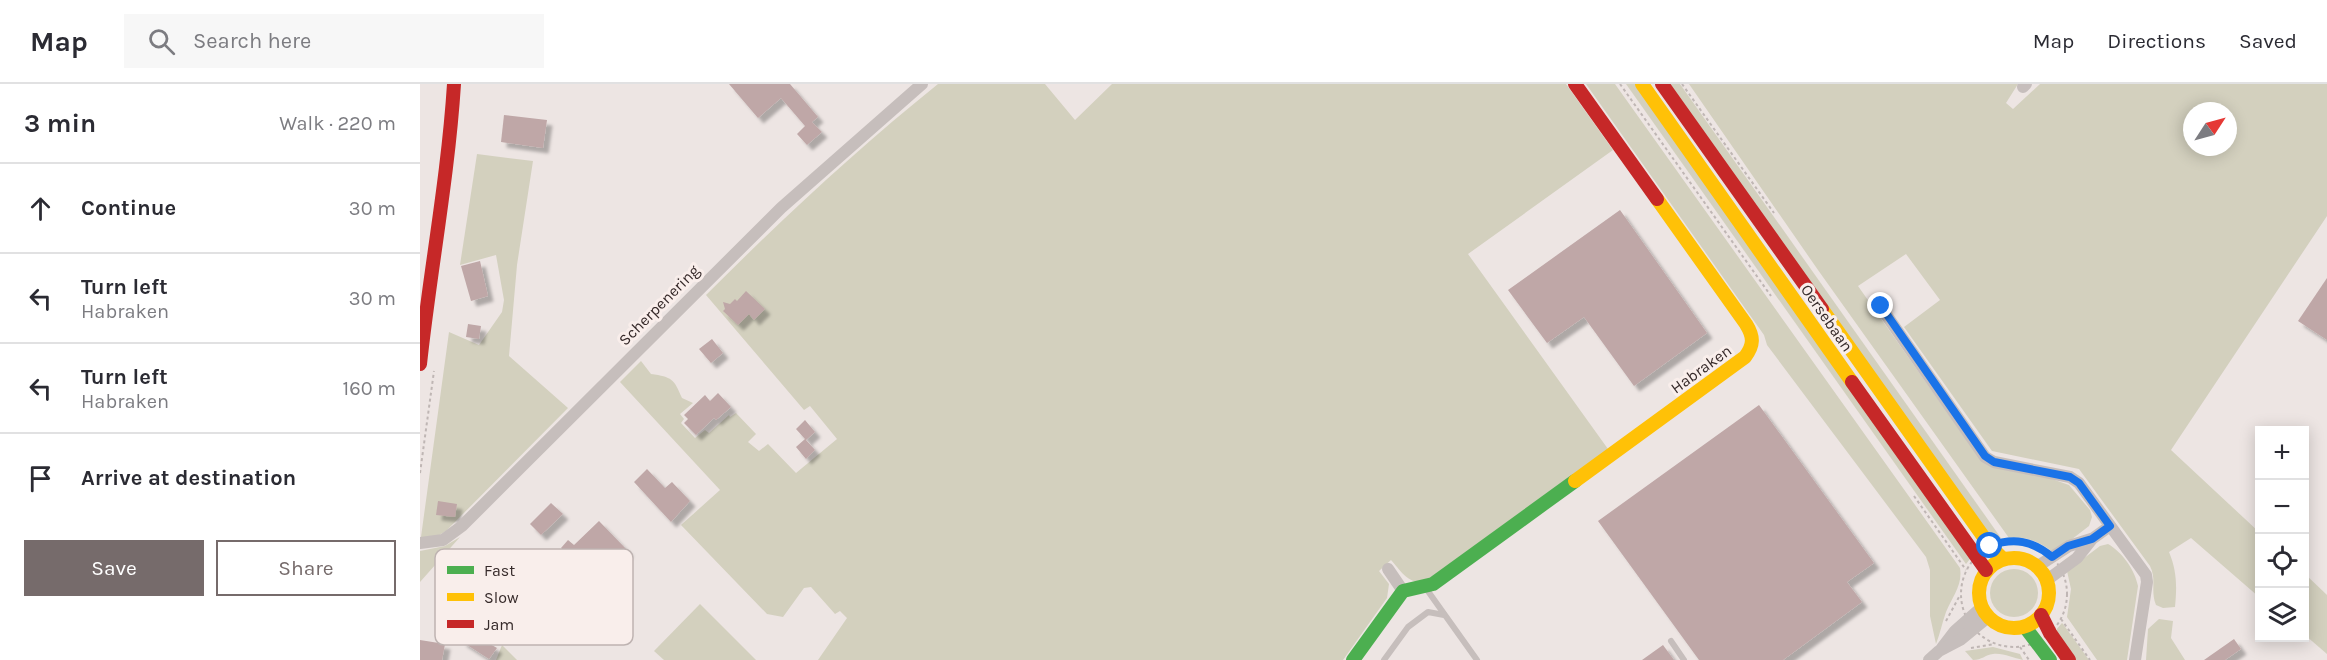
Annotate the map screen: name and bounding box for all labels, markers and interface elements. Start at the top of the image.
search box [124,14,544,68]
text: Map [30,25,88,58]
icon: search [145,25,178,58]
text: Search here [193,28,311,54]
text: Map [2033,29,2074,53]
text: Directions [2107,29,2206,53]
text: Saved [2239,29,2297,53]
north arrow [2183,102,2237,156]
text: 3 min [24,108,96,139]
text: Walk · 220 m [279,112,396,135]
icon: ahead [24,192,57,225]
text: Continue [81,195,176,221]
text: 30 m [349,197,396,220]
street label: Scherpenering [615,261,703,349]
text: Turn left [81,274,168,300]
street label: Oersebaan [1797,281,1857,355]
icon: left [24,282,57,315]
text: 30 m [349,287,396,310]
route end [1867,292,1893,318]
text: Habraken [81,300,169,323]
street label: Habraken [1667,341,1735,397]
text: Turn left [81,364,168,390]
icon: left [24,372,57,405]
text: 160 m [343,377,396,400]
text: Habraken [81,390,169,413]
map controls [2255,426,2309,642]
button: + [2255,426,2309,480]
icon: arrive [24,462,57,495]
text: Arrive at destination [81,465,296,491]
button: − [2255,480,2309,534]
route start [1976,532,2002,558]
button: locate [2255,534,2309,588]
button: Save [24,540,204,596]
button: Share [216,540,396,596]
legend [435,549,633,645]
text: Fast [484,561,515,580]
text: Slow [484,588,519,607]
button: layers [2255,588,2309,642]
text: Jam [484,615,514,634]

